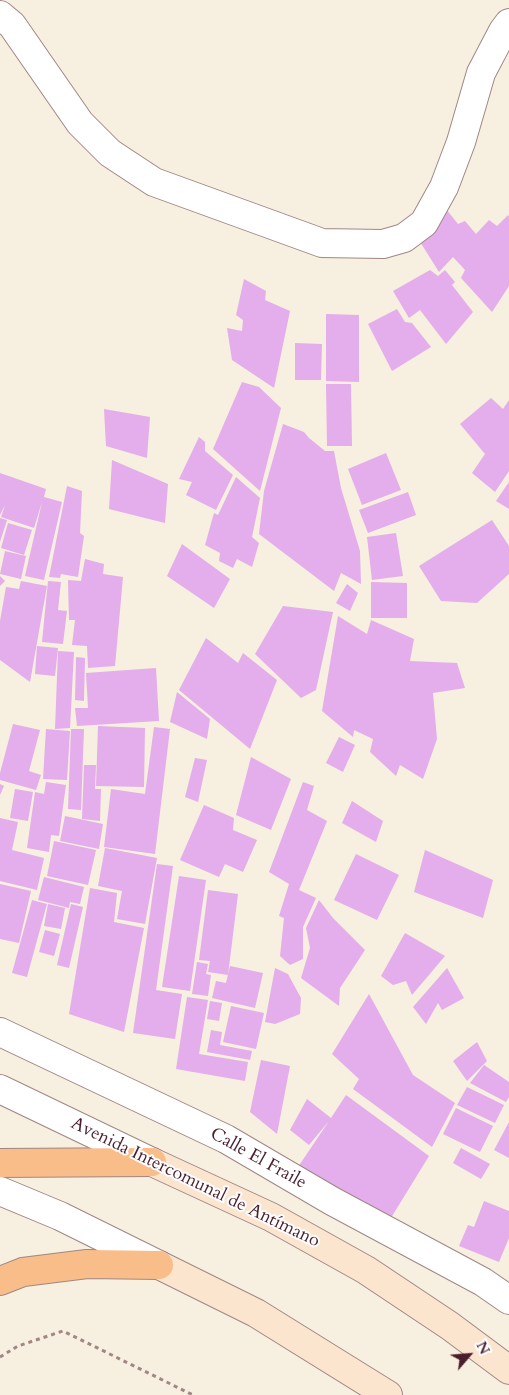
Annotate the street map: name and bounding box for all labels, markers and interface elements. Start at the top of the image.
street label: Avenida Intercomunal de Antímano [67,1113,323,1253]
street label: Calle El Fraile [206,1124,310,1194]
north arrow [444,1330,494,1380]
text: N [472,1338,494,1358]

